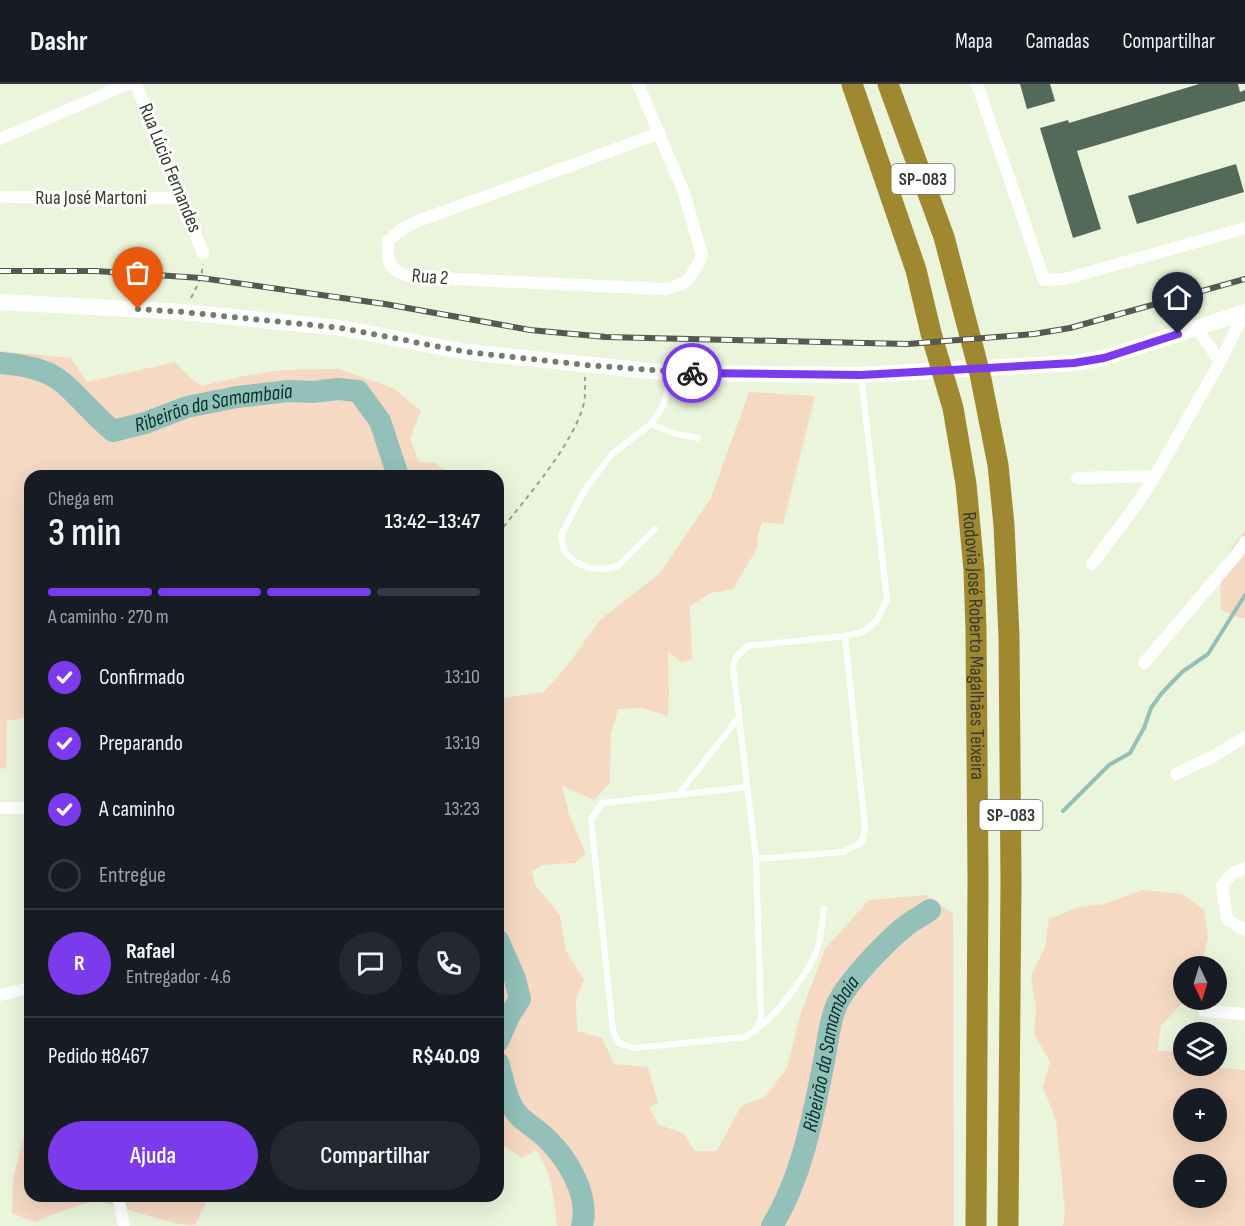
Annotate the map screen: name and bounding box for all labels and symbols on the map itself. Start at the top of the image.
street label: Rua Lúcio Fernandes [133,100,207,236]
road number: SP-083 [892,164,954,194]
street label: Rua José Martoni [35,186,147,210]
pin [112,247,163,309]
street label: Rua 2 [411,263,449,291]
pin [1152,272,1203,334]
courier [662,343,722,403]
water label: Ribeirão da Samambaia [132,378,294,438]
street label: Rodovia José Roberto Magalhães Teixeira [957,511,989,780]
road number: SP-083 [980,800,1042,830]
north arrow [1173,956,1227,1010]
water label: Ribeirão da Samambaia [797,970,865,1134]

